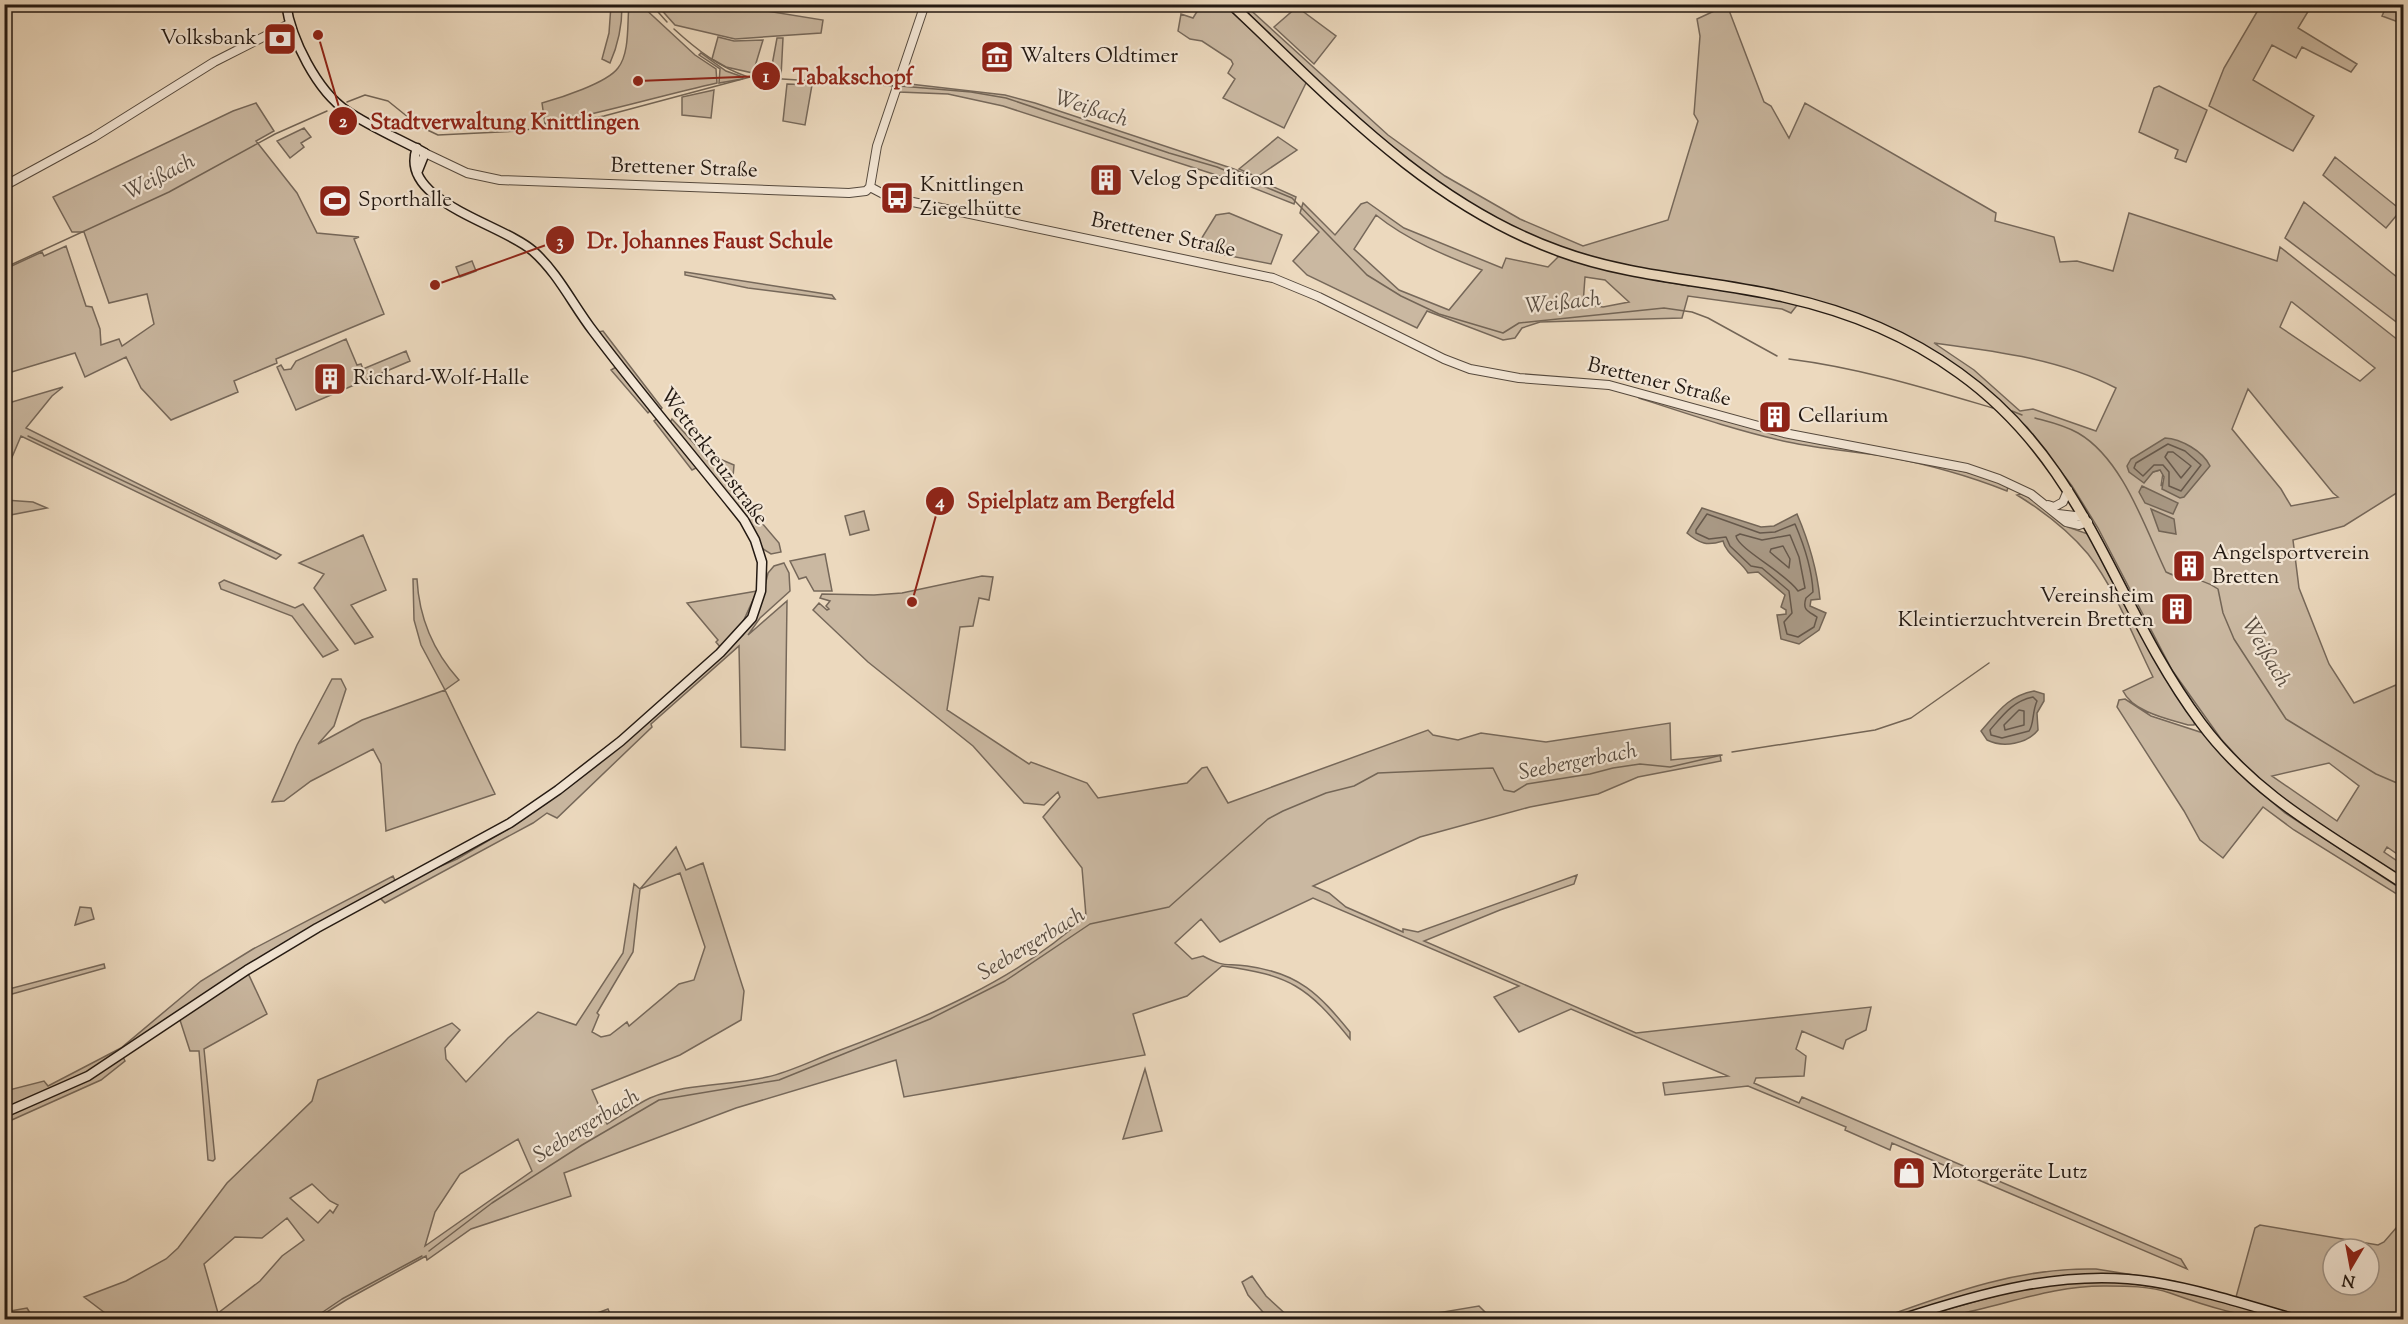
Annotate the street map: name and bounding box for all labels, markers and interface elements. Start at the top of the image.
bank icon: Volksbank [262,21,298,57]
place label: Volksbank [160,24,258,54]
museum icon: Walters Oldtimer [979,39,1015,75]
place label: Walters Oldtimer [1020,42,1178,72]
callout: Tabakschopf [751,56,925,96]
text: Tabakschopf [793,63,915,95]
text: 1 [763,65,770,91]
water label: Weißach [1050,83,1132,137]
callout: Stadtverwaltung Knittlingen [328,101,651,141]
text: Stadtverwaltung Knittlingen [370,108,640,140]
text: 2 [339,110,348,136]
water label: Weißach [119,146,201,210]
street label: Brettener Straße [610,151,758,187]
building icon: Velog Spedition [1088,162,1124,198]
place label: Velog Spedition [1129,165,1274,195]
place label: Knittlingen Ziegelhütte [920,171,1024,225]
bus stop icon: Knittlingen Ziegelhütte [879,180,915,216]
sports icon: Sporthalle [317,183,353,219]
place label: Sporthalle [358,186,452,216]
street label: Brettener Straße [1088,206,1238,266]
callout: Dr. Johannes Faust Schule [545,220,845,260]
text: Dr. Johannes Faust Schule [587,227,833,259]
text: 3 [556,230,564,256]
water label: Weißach [1524,284,1603,324]
street label: Brettener Straße [1584,351,1734,415]
building icon: Richard-Wolf-Halle [312,361,348,397]
place label: Richard-Wolf-Halle [353,364,529,394]
street label: Wetterkreuzstraße [651,382,775,532]
building icon: Cellarium [1757,399,1793,435]
place label: Cellarium [1798,402,1888,432]
callout: Spielplatz am Bergfeld [925,481,1187,521]
text: Spielplatz am Bergfeld [967,487,1176,519]
text: 4 [934,490,945,516]
place label: Angelsportverein Bretten [2212,539,2370,593]
building icon: Angelsportverein Bretten [2171,548,2207,584]
place label: Vereinsheim Kleintierzuchtverein Bretten [1898,582,2154,636]
building icon: Vereinsheim Kleintierzuchtverein Bretten [2159,591,2195,627]
water label: Weißach [2232,612,2298,694]
water label: Seebergerbach [1516,736,1640,790]
water label: Seebergerbach [972,900,1092,990]
water label: Seebergerbach [528,1081,647,1172]
shop icon: Motorgeräte Lutz [1891,1155,1927,1191]
place label: Motorgeräte Lutz [1932,1158,2088,1188]
north arrow [2321,1237,2381,1297]
text: N [2340,1267,2357,1292]

